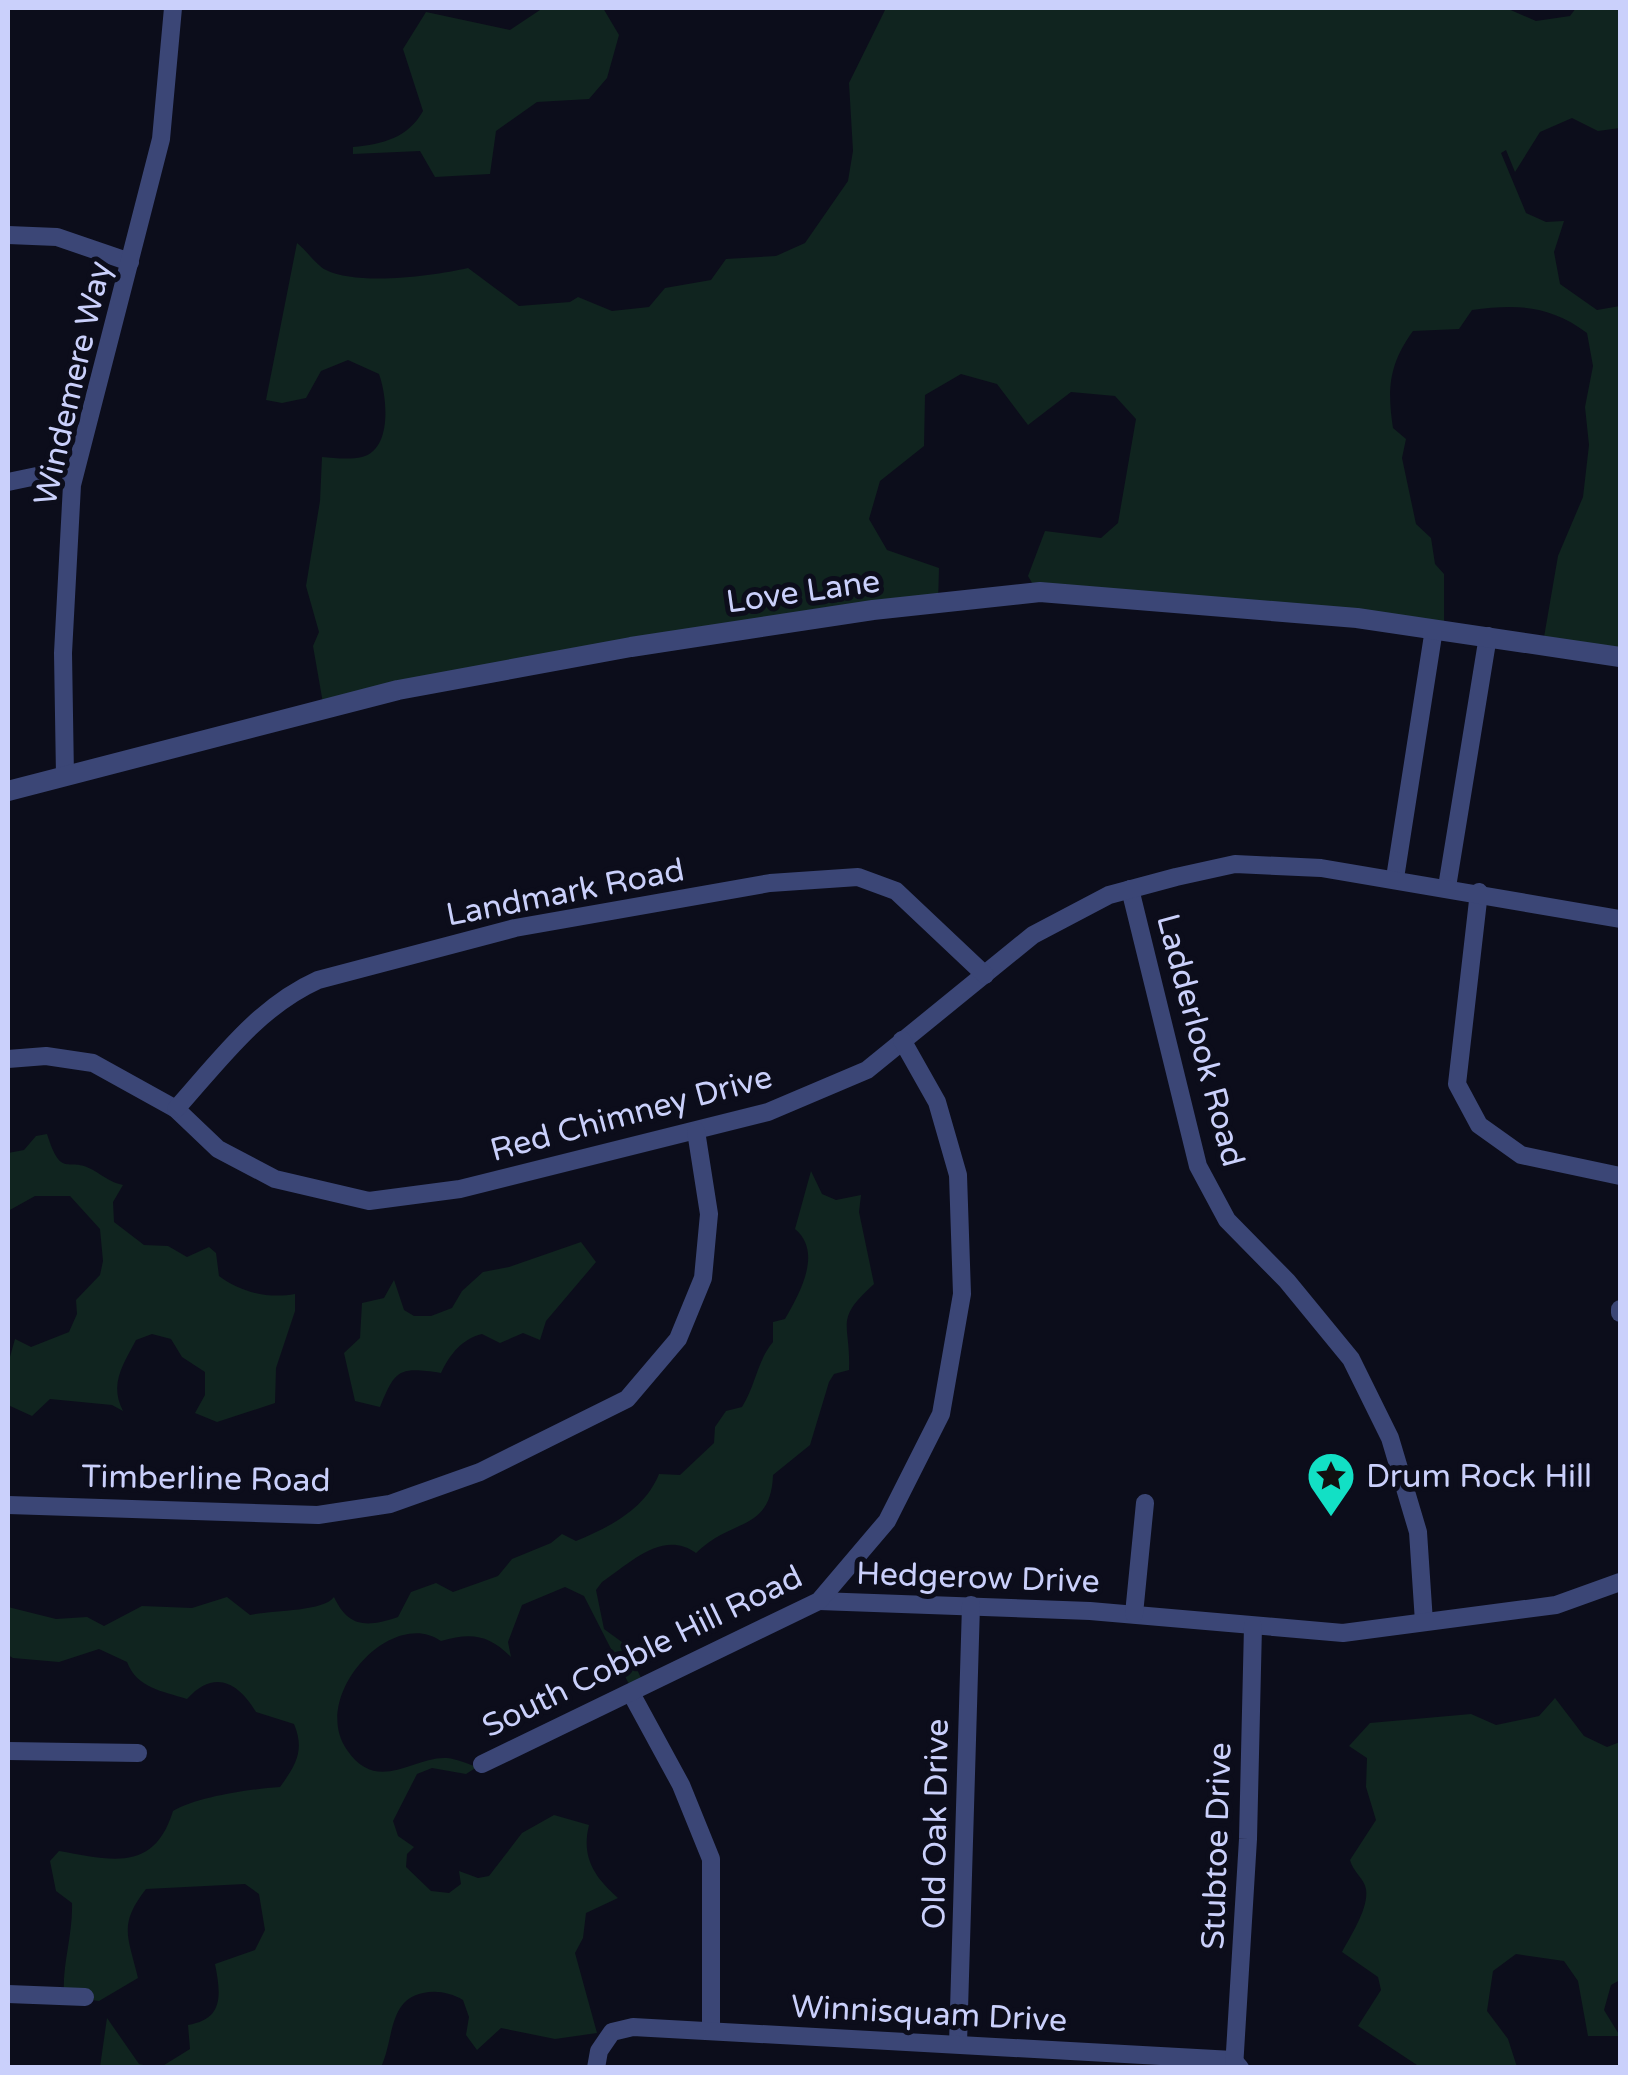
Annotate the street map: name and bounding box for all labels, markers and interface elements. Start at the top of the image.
street label: Windemere Way [26,257,120,509]
street label: Love Lane [724,562,882,622]
street label: Landmark Road [443,851,688,935]
street label: Ladderlook Road [1148,910,1252,1171]
street label: Red Chimney Drive [486,1058,776,1170]
place icon: Drum Rock Hill [1305,1450,1357,1518]
street label: Timberline Road [81,1458,331,1500]
place label: Drum Rock Hill [1366,1458,1592,1496]
street label: Hedgerow Drive [855,1555,1100,1601]
street label: South Cobble Hill Road [476,1558,809,1746]
street label: Old Oak Drive [915,1718,957,1930]
street label: Stubtoe Drive [1194,1742,1240,1950]
street label: Winnisquam Drive [790,1988,1068,2040]

